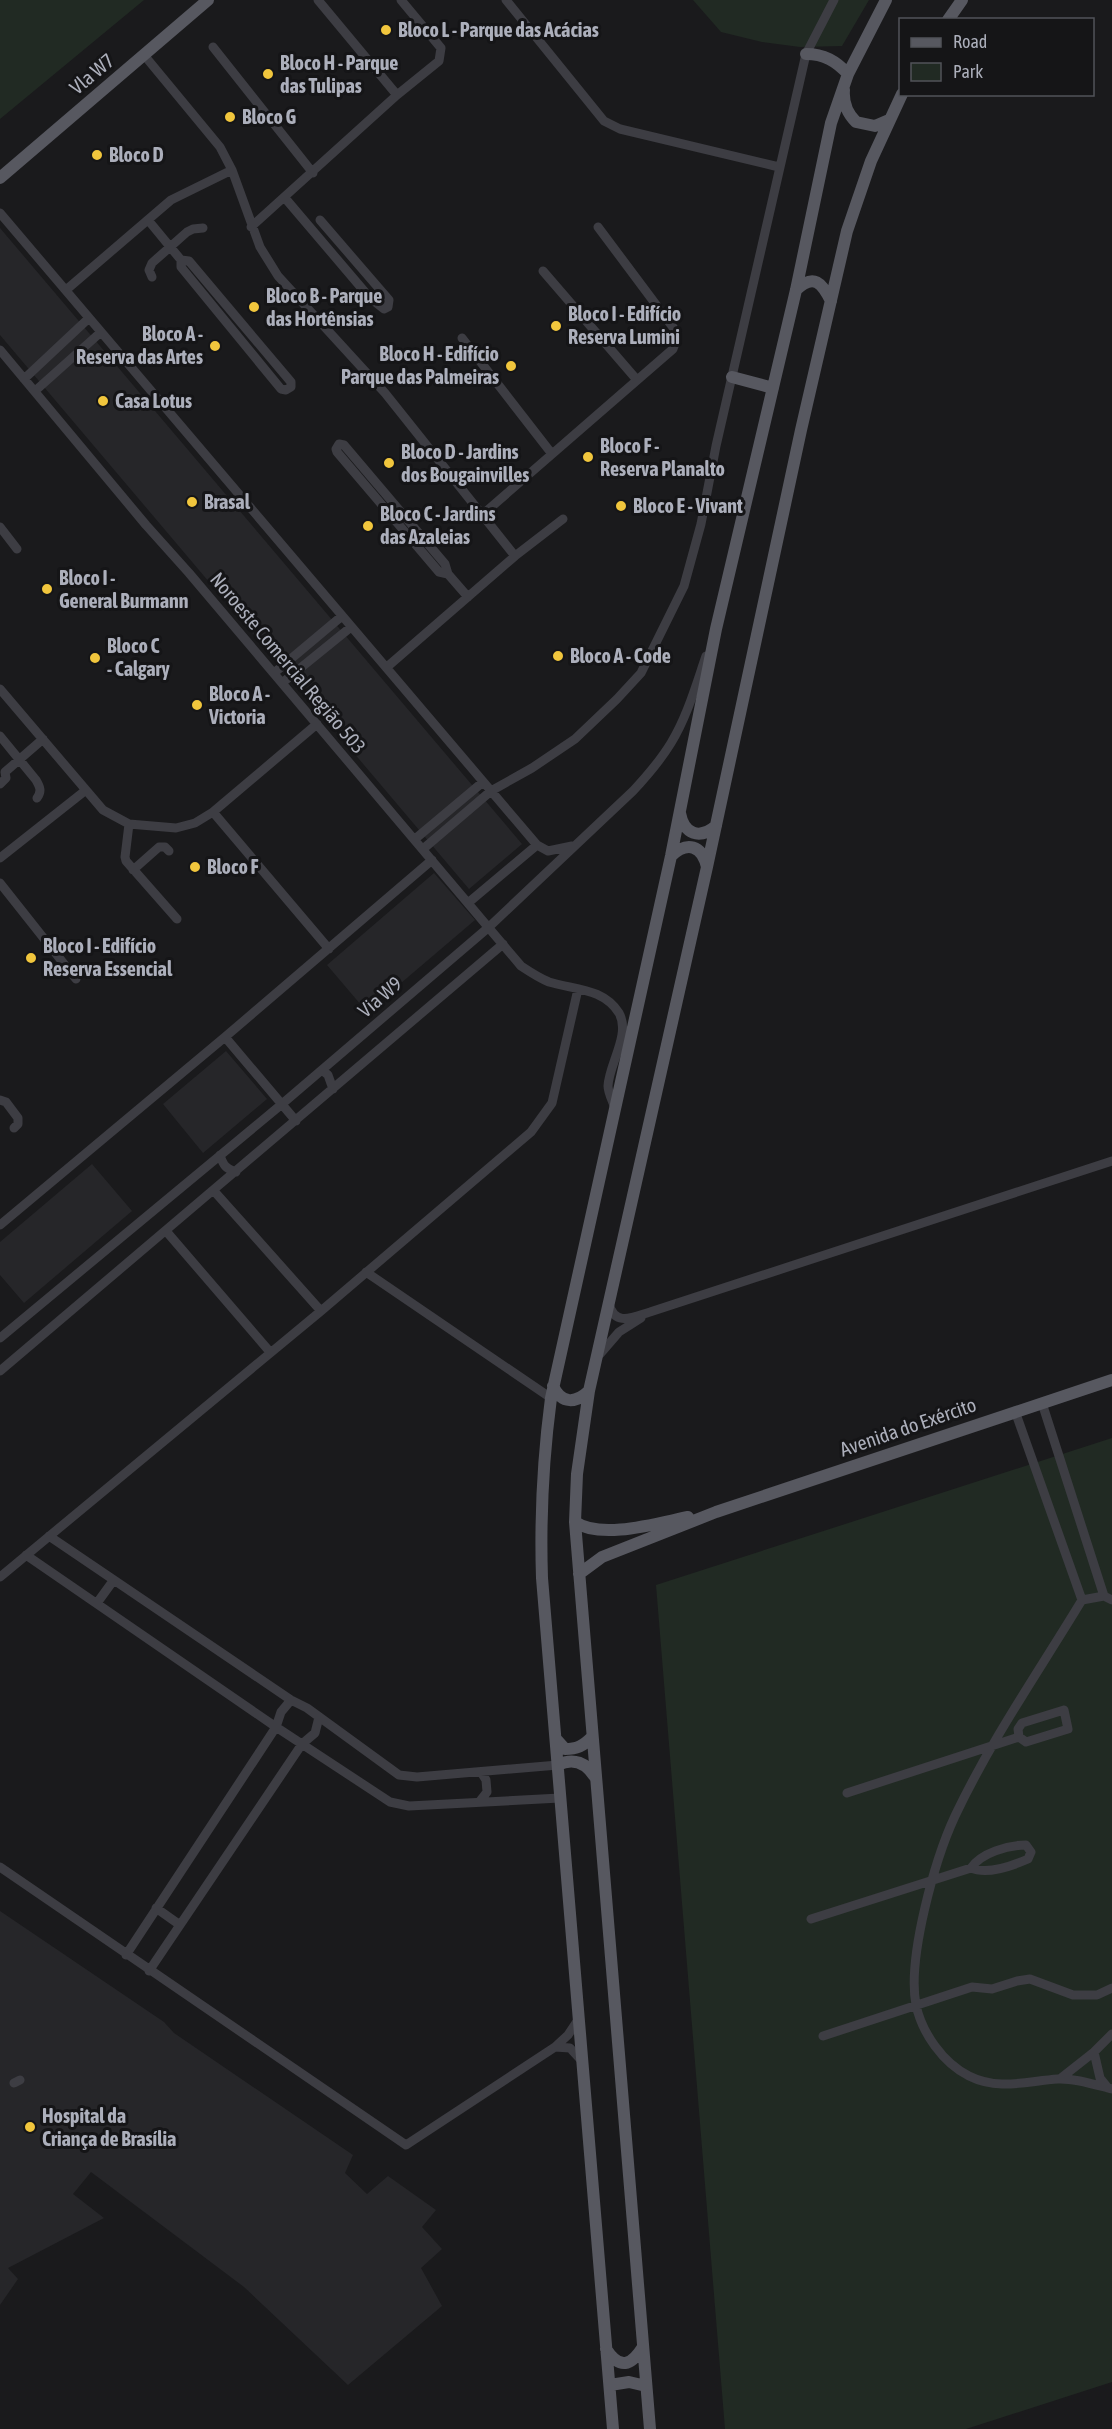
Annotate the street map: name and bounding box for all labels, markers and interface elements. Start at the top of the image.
place label: Bloco L - Parque das Acácias [398,18,599,41]
legend [899,18,1094,96]
marker: Bloco L - Parque das Acácias [379,23,393,37]
text: Road [953,31,987,52]
street label: Vla W7 [65,48,119,99]
place label: Bloco H - Parque das Tulipas [280,51,398,97]
text: Park [953,61,983,82]
marker: Bloco H - Parque das Tulipas [261,67,275,81]
place label: Bloco G [242,105,297,128]
marker: Bloco G [223,110,237,124]
place label: Bloco D [109,143,164,166]
marker: Bloco D [90,148,104,162]
place label: Bloco B - Parque das Hortênsias [266,284,382,330]
marker: Bloco B - Parque das Hortênsias [247,300,261,314]
place label: Bloco I - Edifício Reserva Lumini [568,302,681,348]
marker: Bloco I - Edifício Reserva Lumini [549,319,563,333]
place label: Bloco A - Reserva das Artes [76,322,203,368]
marker: Bloco A - Reserva das Artes [208,339,222,353]
place label: Bloco H - Edifício Parque das Palmeiras [341,342,499,388]
marker: Bloco H - Edifício Parque das Palmeiras [504,359,518,373]
place label: Casa Lotus [115,389,192,412]
marker: Casa Lotus [96,394,110,408]
place label: Bloco F - Reserva Planalto [600,434,725,480]
place label: Bloco D - Jardins dos Bougainvilles [401,440,529,486]
marker: Bloco F - Reserva Planalto [581,450,595,464]
marker: Bloco D - Jardins dos Bougainvilles [382,456,396,470]
place label: Brasal [204,490,251,513]
place label: Bloco E - Vivant [633,494,743,517]
marker: Brasal [185,495,199,509]
marker: Bloco E - Vivant [614,499,628,513]
place label: Bloco C - Jardins das Azaleias [380,502,495,548]
marker: Bloco C - Jardins das Azaleias [361,519,375,533]
place label: Bloco I - General Burmann [59,566,188,612]
street label: Noroeste Comercial Região 503 [206,568,371,758]
marker: Bloco I - General Burmann [40,582,54,596]
place label: Bloco C - Calgary [107,634,170,680]
place label: Bloco A - Code [570,644,671,667]
marker: Bloco A - Code [551,649,565,663]
marker: Bloco C - Calgary [88,651,102,665]
place label: Bloco A - Victoria [208,682,270,728]
marker: Bloco A - Victoria [190,698,204,712]
place label: Bloco F [207,855,259,878]
marker: Bloco F [188,860,202,874]
place label: Bloco I - Edifício Reserva Essencial [43,934,173,980]
marker: Bloco I - Edifício Reserva Essencial [24,951,38,965]
street label: Via W9 [353,971,406,1022]
street label: Avenida do Exército [837,1392,979,1461]
place label: Hospital da Criança de Brasília [42,2104,176,2150]
marker: Hospital da Criança de Brasília [23,2120,37,2134]

